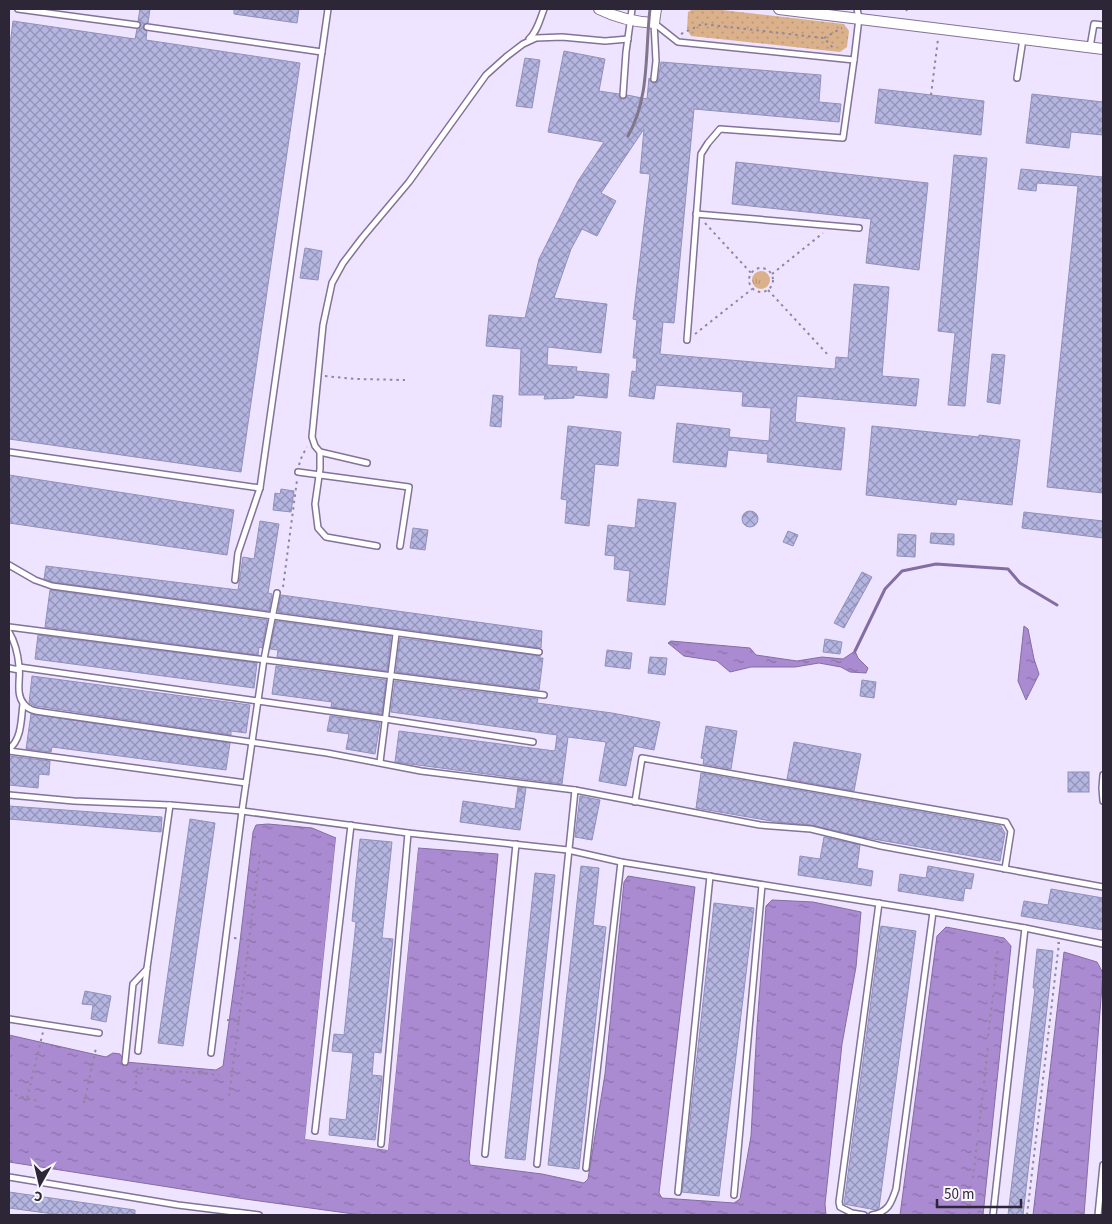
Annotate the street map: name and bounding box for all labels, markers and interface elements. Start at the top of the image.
north arrow [15,1159,65,1209]
scale bar [937,1176,1021,1208]
text: 50 m [944,1184,974,1205]
text: С [33,1185,44,1206]

